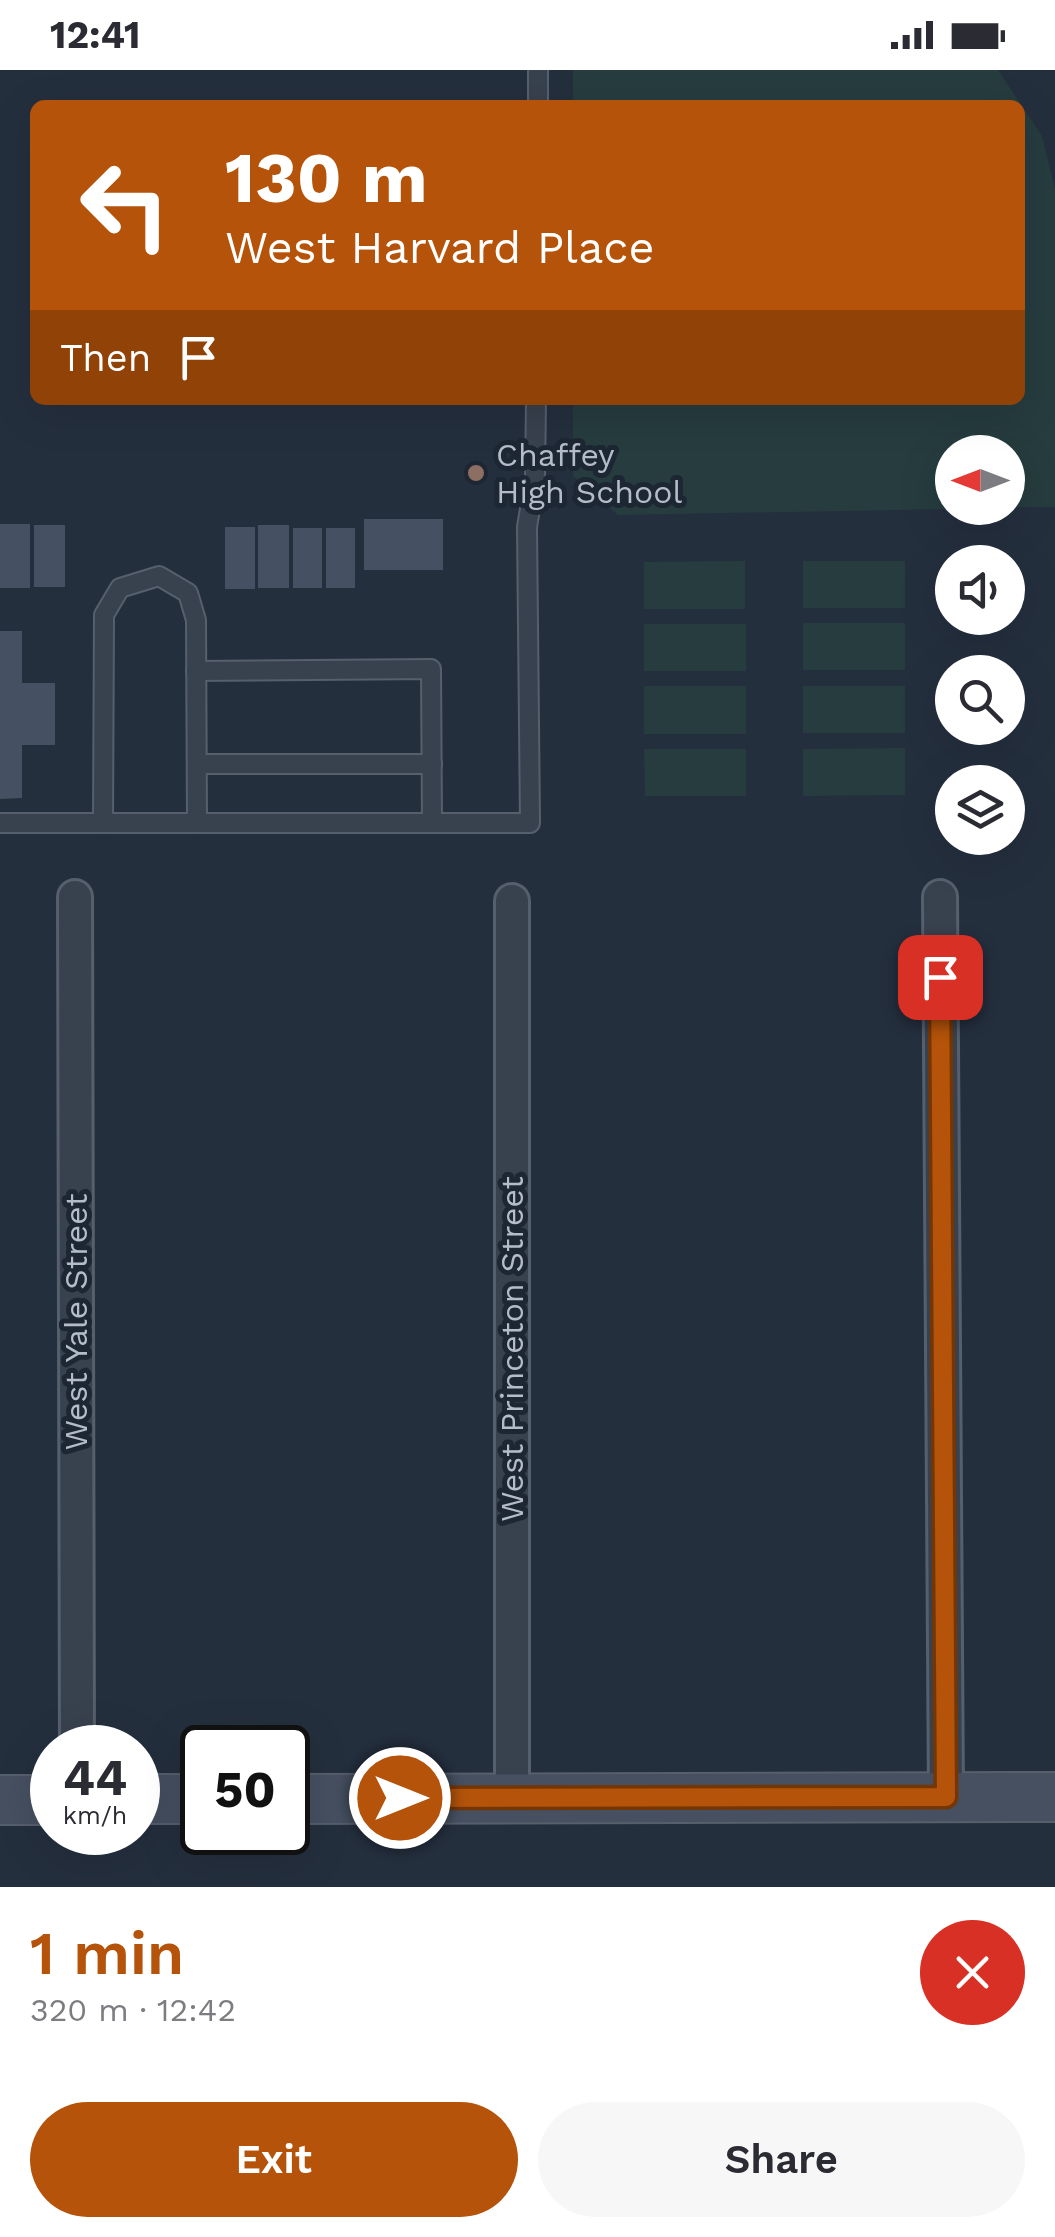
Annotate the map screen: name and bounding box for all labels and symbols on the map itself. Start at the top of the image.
north arrow [935,435,1025,525]
place label: Chaffey High School [496,436,682,511]
marker: Chaffey High School [465,462,487,484]
pin [898,935,983,1020]
street label: West Princeton Street [493,1176,531,1522]
street label: West Yale Street [57,1193,95,1451]
speed limit sign: 50 [180,1725,310,1855]
position arrow [348,1746,452,1850]

